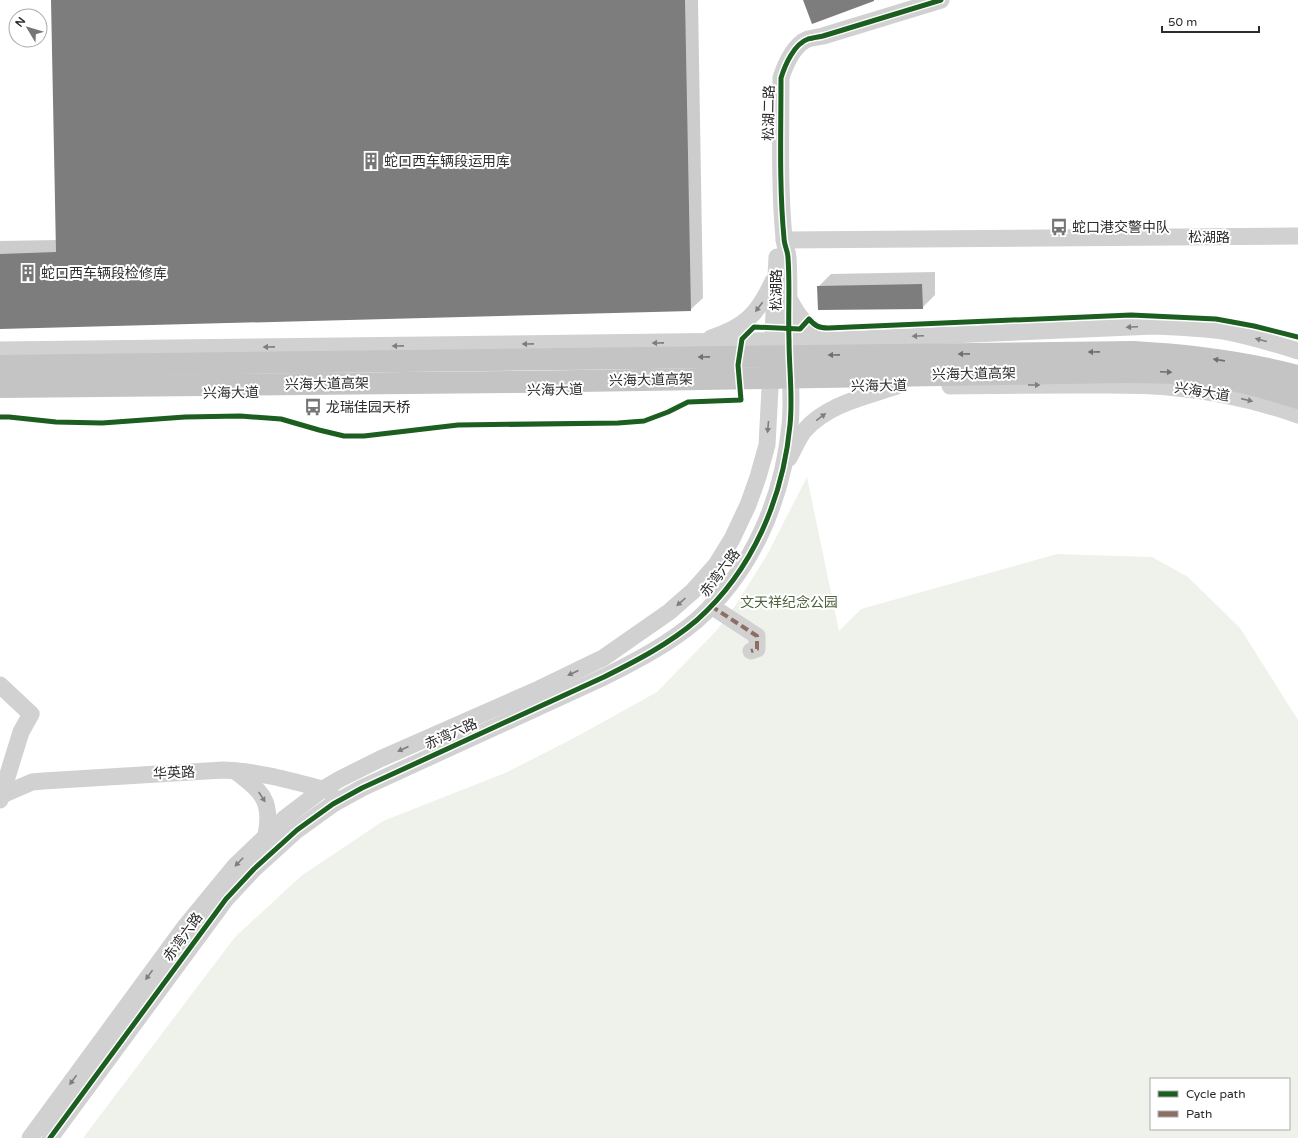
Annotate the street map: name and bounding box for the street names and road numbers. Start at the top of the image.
street label: 松湖二路 [760,85,778,141]
street label: 松湖路 [1188,229,1230,246]
street label: 松湖路 [768,269,785,311]
street label: 兴海大道高架 [932,365,1016,383]
street label: 兴海大道高架 [609,371,693,389]
street label: 兴海大道高架 [285,375,369,393]
street label: 兴海大道 [851,377,907,395]
street label: 兴海大道 [1173,379,1231,405]
street label: 兴海大道 [527,381,583,399]
street label: 兴海大道 [203,384,259,402]
street label: 赤湾六路 [696,546,744,600]
street label: 赤湾六路 [422,715,480,753]
street label: 华英路 [153,763,195,783]
street label: 赤湾六路 [160,909,206,965]

